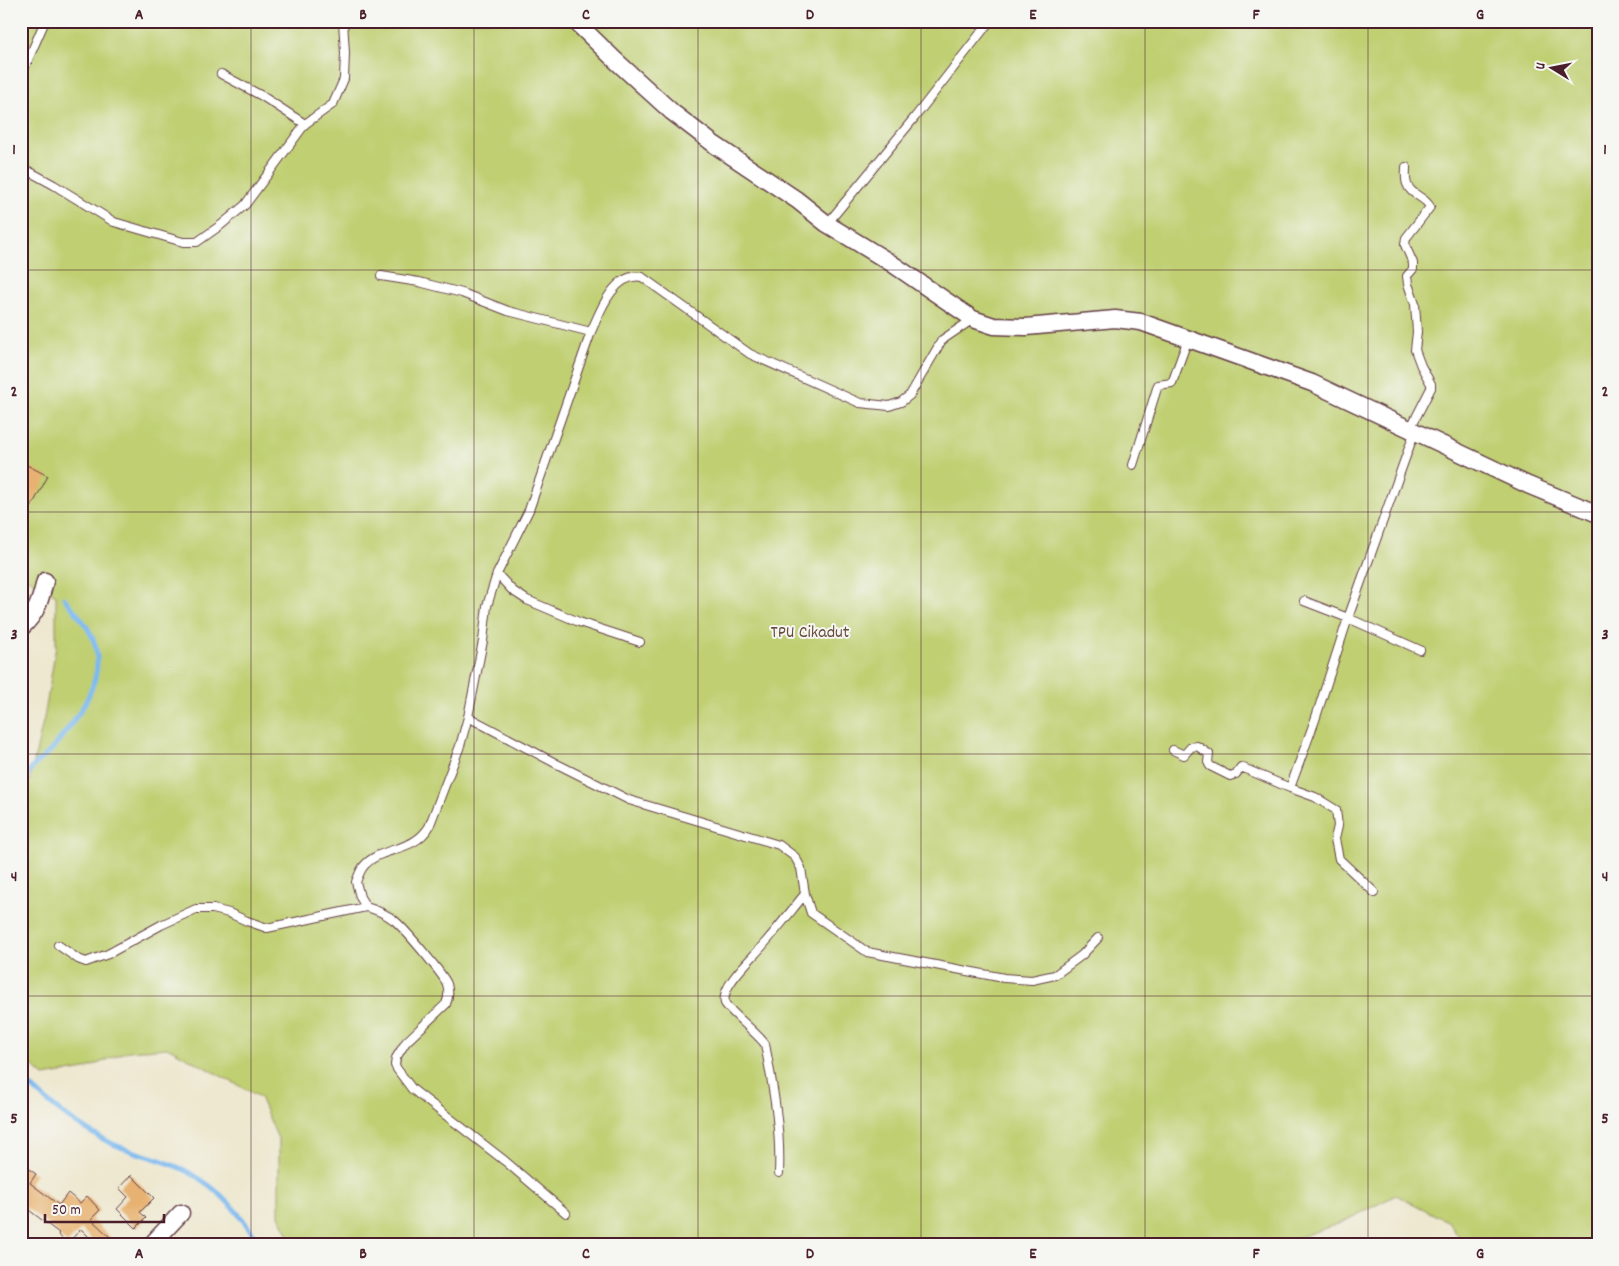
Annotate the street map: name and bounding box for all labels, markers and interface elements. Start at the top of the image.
text: A [135,4,144,27]
text: B [359,4,367,27]
text: C [582,4,590,27]
text: D [806,4,815,27]
text: E [1029,4,1037,27]
text: F [1252,4,1260,27]
text: G [1476,4,1484,27]
north arrow [1526,42,1576,92]
text: U [1531,61,1552,71]
text: 1 [12,139,16,162]
text: 1 [1603,139,1607,162]
text: 2 [11,381,18,404]
text: 2 [1602,381,1609,404]
park label: TPU Cikadut [770,621,850,646]
text: 3 [10,624,18,647]
text: 3 [1601,624,1609,647]
text: 4 [11,866,17,889]
text: 4 [1602,866,1608,889]
text: 5 [10,1108,18,1131]
text: 5 [1601,1108,1609,1131]
scale bar [45,1191,164,1223]
text: 50 m [52,1200,81,1222]
text: A [135,1243,144,1266]
text: B [359,1243,367,1266]
text: C [582,1243,590,1266]
text: D [806,1243,815,1266]
text: E [1029,1243,1037,1266]
text: F [1252,1243,1260,1266]
text: G [1476,1243,1484,1266]

